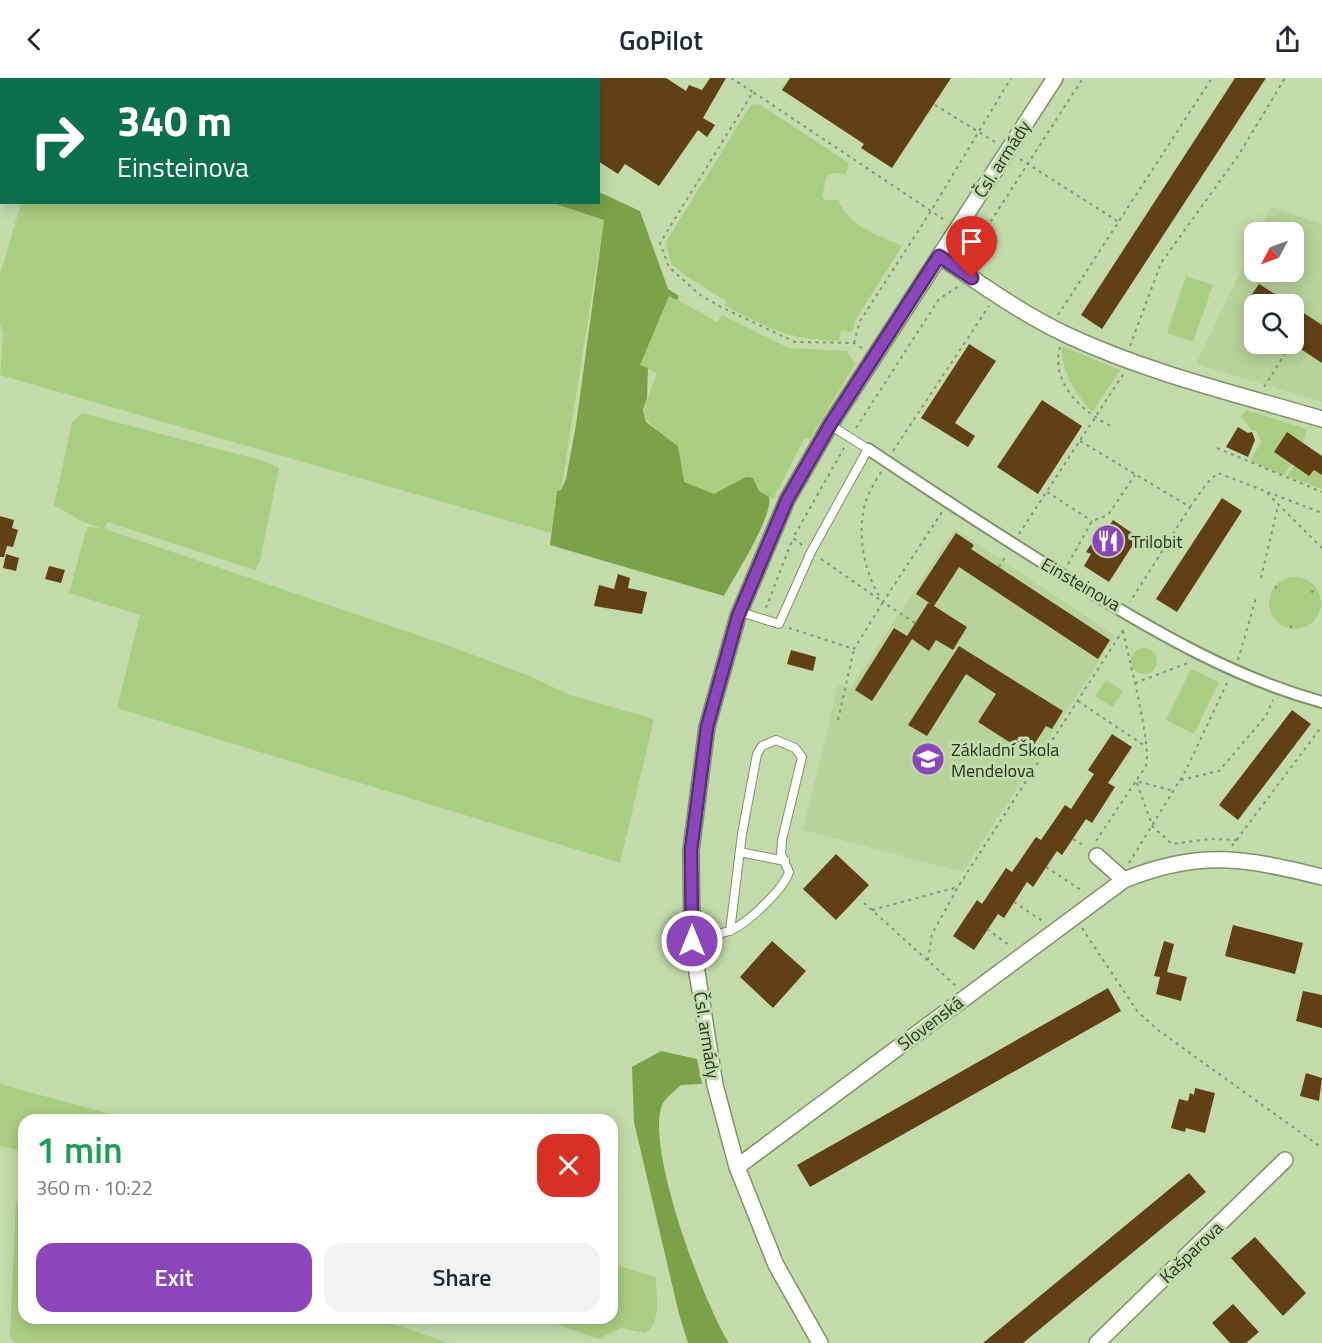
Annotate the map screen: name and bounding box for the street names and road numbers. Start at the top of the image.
street label: Čsl. armády [967,115,1037,203]
street label: Einsteinova [1036,550,1126,618]
street label: Slovenská [891,989,969,1057]
street label: Čsl. armády [687,990,727,1081]
street label: Kašparova [1153,1215,1229,1289]

